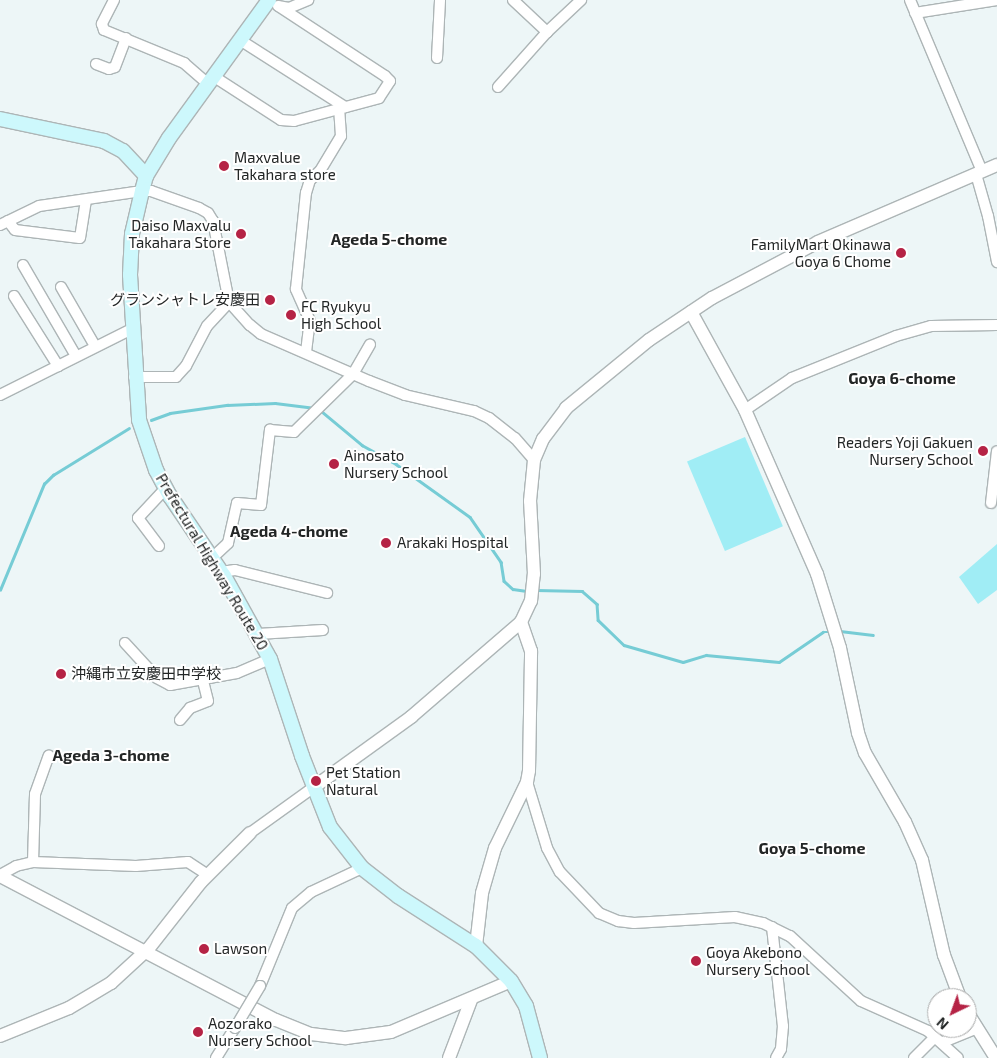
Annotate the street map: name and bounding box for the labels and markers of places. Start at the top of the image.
place label: Maxvalue Takahara store [234,148,336,183]
marker: Maxvalue Takahara store [218,160,230,172]
place label: Daiso Maxvalu Takahara Store [129,216,231,251]
marker: Daiso Maxvalu Takahara Store [235,228,247,240]
place label: FamilyMart Okinawa Goya 6 Chome [751,235,891,270]
marker: FamilyMart Okinawa Goya 6 Chome [895,247,907,259]
place label: グランシャトレ安慶田 [110,291,260,309]
marker: グランシャトレ安慶田 [264,294,276,306]
place label: FC Ryukyu High School [301,297,381,332]
marker: FC Ryukyu High School [285,309,297,321]
place label: Readers Yoji Gakuen Nursery School [836,433,973,468]
marker: Readers Yoji Gakuen Nursery School [977,445,989,457]
place label: Ainosato Nursery School [344,446,448,481]
marker: Ainosato Nursery School [328,458,340,470]
place label: Arakaki Hospital [397,534,508,552]
marker: Arakaki Hospital [379,536,393,550]
place label: 沖縄市立安慶田中学校 [71,665,221,683]
marker: 沖縄市立安慶田中学校 [55,668,67,680]
place label: Pet Station Natural [326,763,401,798]
marker: Pet Station Natural [310,775,322,787]
place label: Lawson [214,940,267,958]
marker: Lawson [198,943,210,955]
place label: Goya Akebono Nursery School [706,943,810,978]
marker: Goya Akebono Nursery School [690,955,702,967]
place label: Aozorako Nursery School [208,1014,312,1049]
marker: Aozorako Nursery School [192,1026,204,1038]

